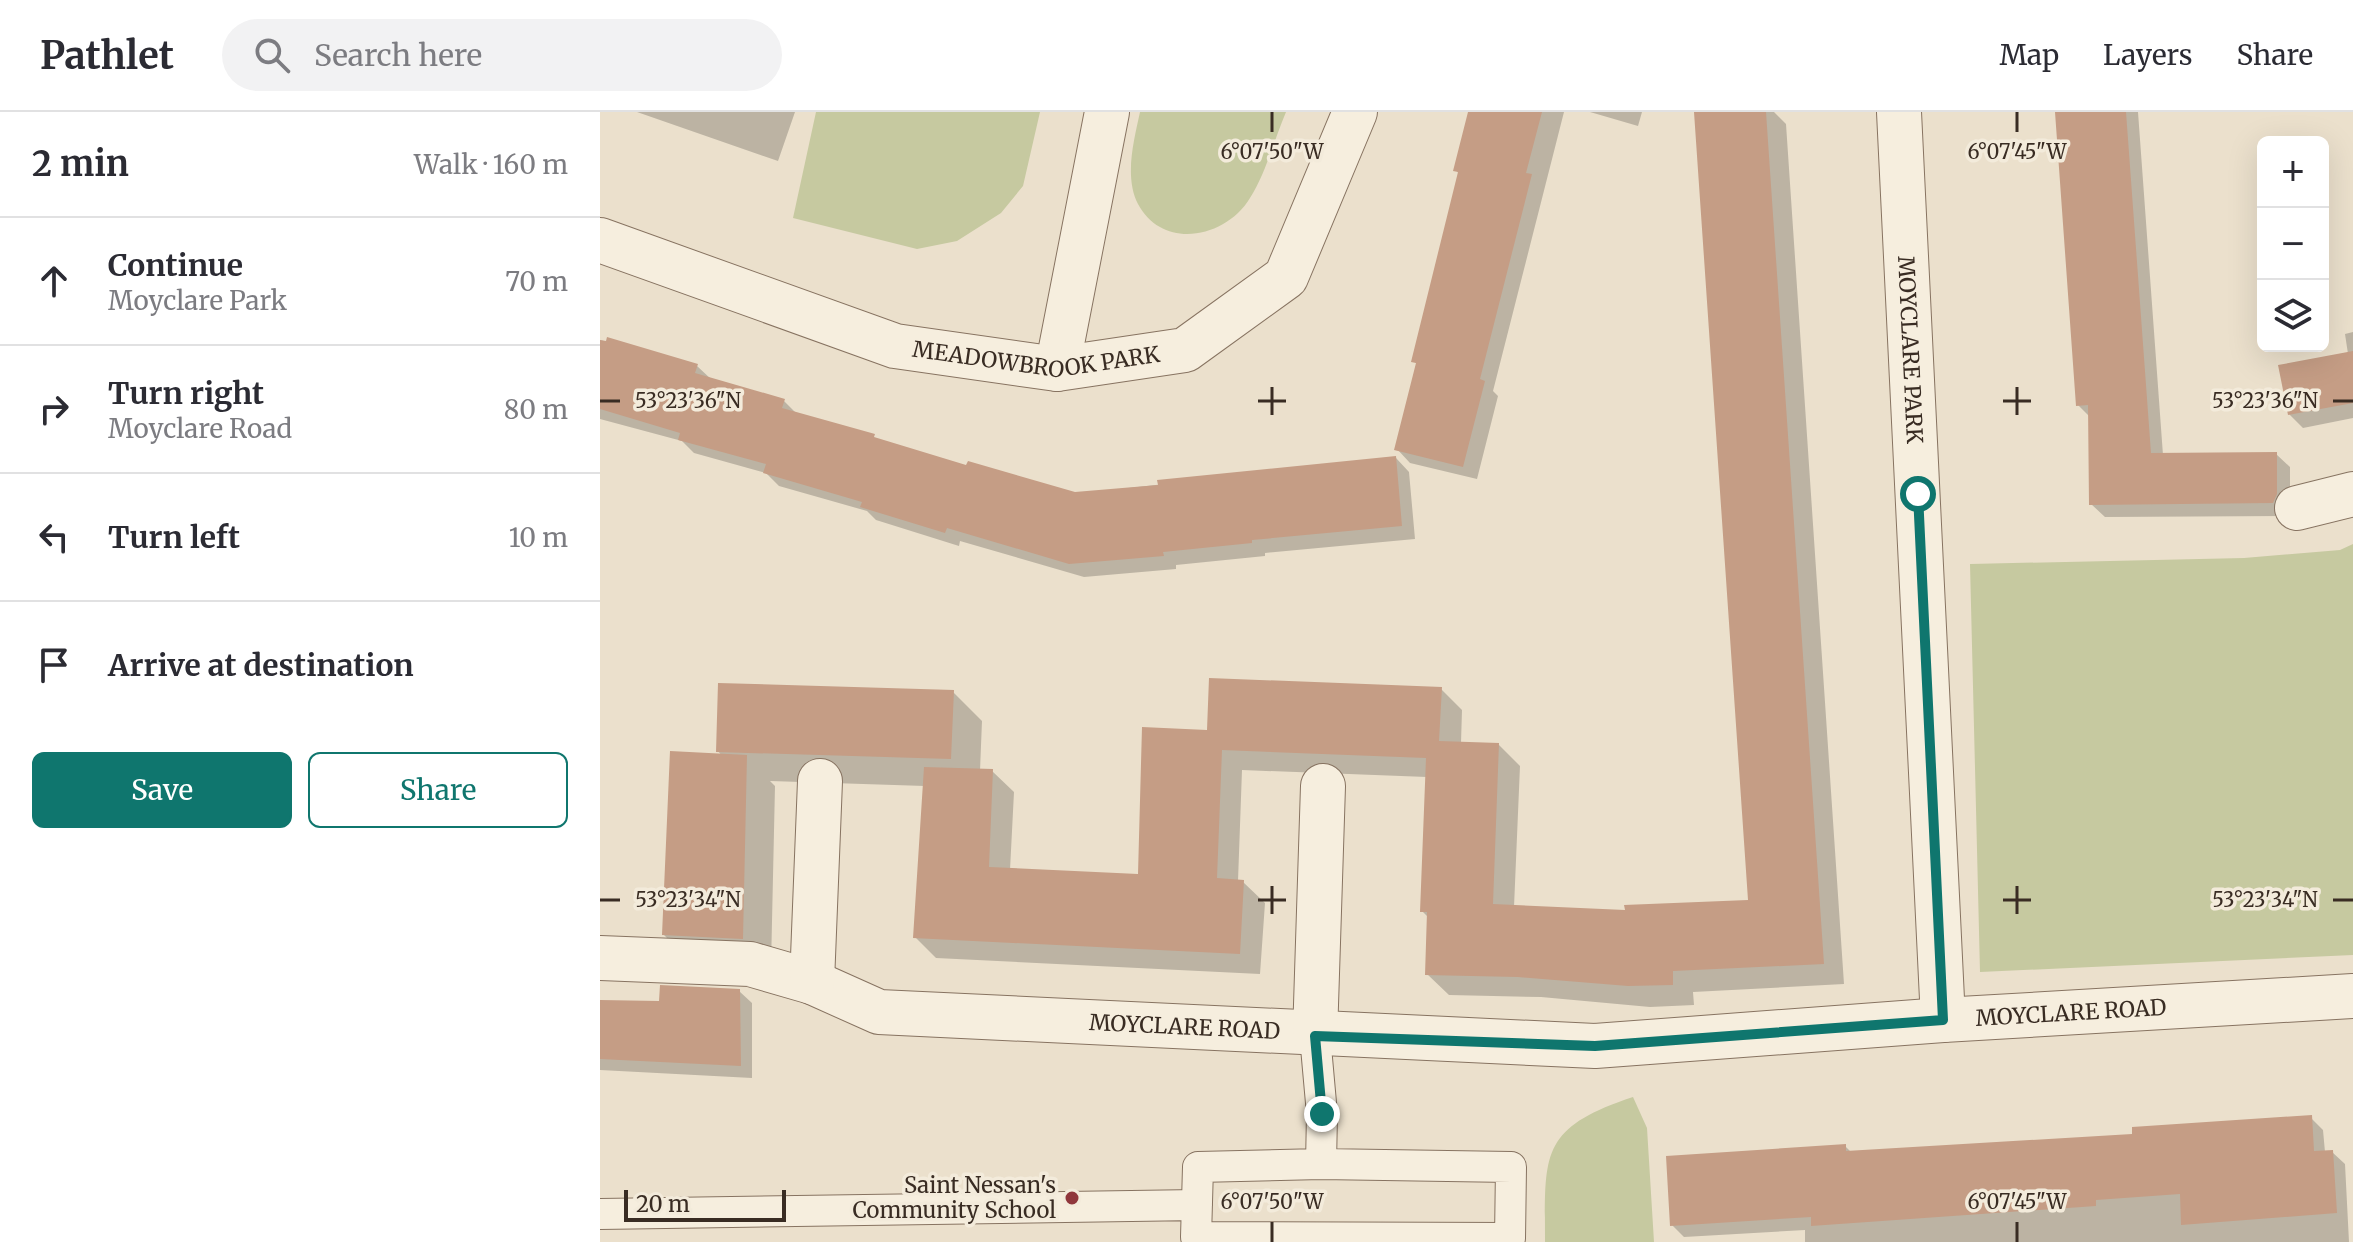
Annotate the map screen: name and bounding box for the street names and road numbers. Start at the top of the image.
street label: MOYCLARE PARK [1892,255,1929,444]
street label: MEADOWBROOK PARK [911,335,1162,384]
street label: MOYCLARE ROAD [1975,993,2167,1032]
street label: MOYCLARE ROAD [1088,1008,1281,1045]

